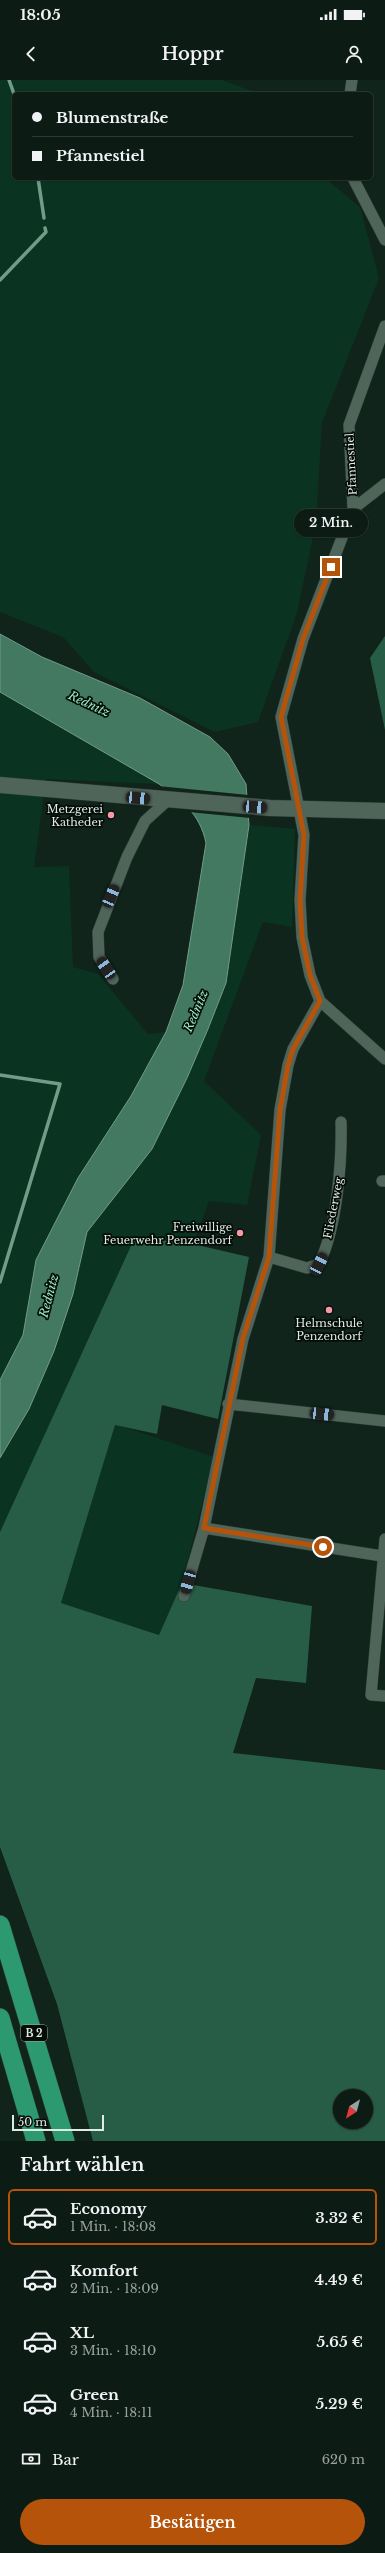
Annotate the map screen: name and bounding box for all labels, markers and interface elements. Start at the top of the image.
text: 18:05 [20,5,61,24]
icon: back [20,43,42,65]
text: Hoppr [161,43,224,65]
icon: person [343,43,365,65]
text: Blumenstraße [56,108,168,127]
text: Pfannestiel [56,146,145,165]
street label: Pfannestiel [342,432,360,496]
callout: 2 Min. [294,509,368,537]
text: 2 Min. [309,514,353,531]
route end [322,558,340,576]
water label: Rednitz [65,687,112,720]
car [126,791,150,805]
car [243,800,267,814]
place label: Metzgerei Katheder [47,802,104,829]
marker: Metzgerei Katheder [106,810,116,820]
car [101,883,121,909]
car [94,955,118,981]
water label: Rednitz [180,988,211,1035]
street label: Fliederweg [320,1176,346,1240]
place label: Freiwillige Feuerwehr Penzendorf [103,1220,233,1247]
marker: Freiwillige Feuerwehr Penzendorf [235,1228,245,1238]
car [308,1251,330,1277]
water label: Rednitz [35,1273,61,1320]
marker: Helmschule Penzendorf [324,1305,334,1315]
place label: Helmschule Penzendorf [295,1316,363,1343]
car [309,1407,335,1421]
route start [314,1538,332,1556]
car [179,1569,197,1595]
road number: B 2 [21,2025,47,2041]
north arrow [333,2089,373,2129]
map controls [333,2089,373,2129]
scale bar [12,2113,104,2132]
text: 50 m [18,2115,47,2129]
text: Fahrt wählen [20,2154,144,2176]
icon: car [22,2199,58,2235]
text: Economy [70,2199,147,2218]
text: 3.32 € [315,2208,363,2227]
text: 1 Min. · 18:08 [70,2218,156,2235]
icon: car [22,2261,58,2297]
text: Komfort [70,2261,138,2280]
text: 4.49 € [315,2270,363,2289]
text: 2 Min. · 18:09 [70,2280,159,2297]
icon: car [22,2323,58,2359]
text: XL [70,2323,94,2342]
text: 5.65 € [316,2332,363,2351]
text: 3 Min. · 18:10 [70,2342,156,2359]
icon: car [22,2385,58,2421]
text: Green [70,2385,119,2404]
text: 5.29 € [315,2394,363,2413]
text: 4 Min. · 18:11 [70,2404,153,2421]
icon: cash [20,2448,42,2470]
text: Bar [52,2450,79,2469]
text: 620 m [322,2451,365,2468]
button: Bestätigen [20,2499,365,2545]

